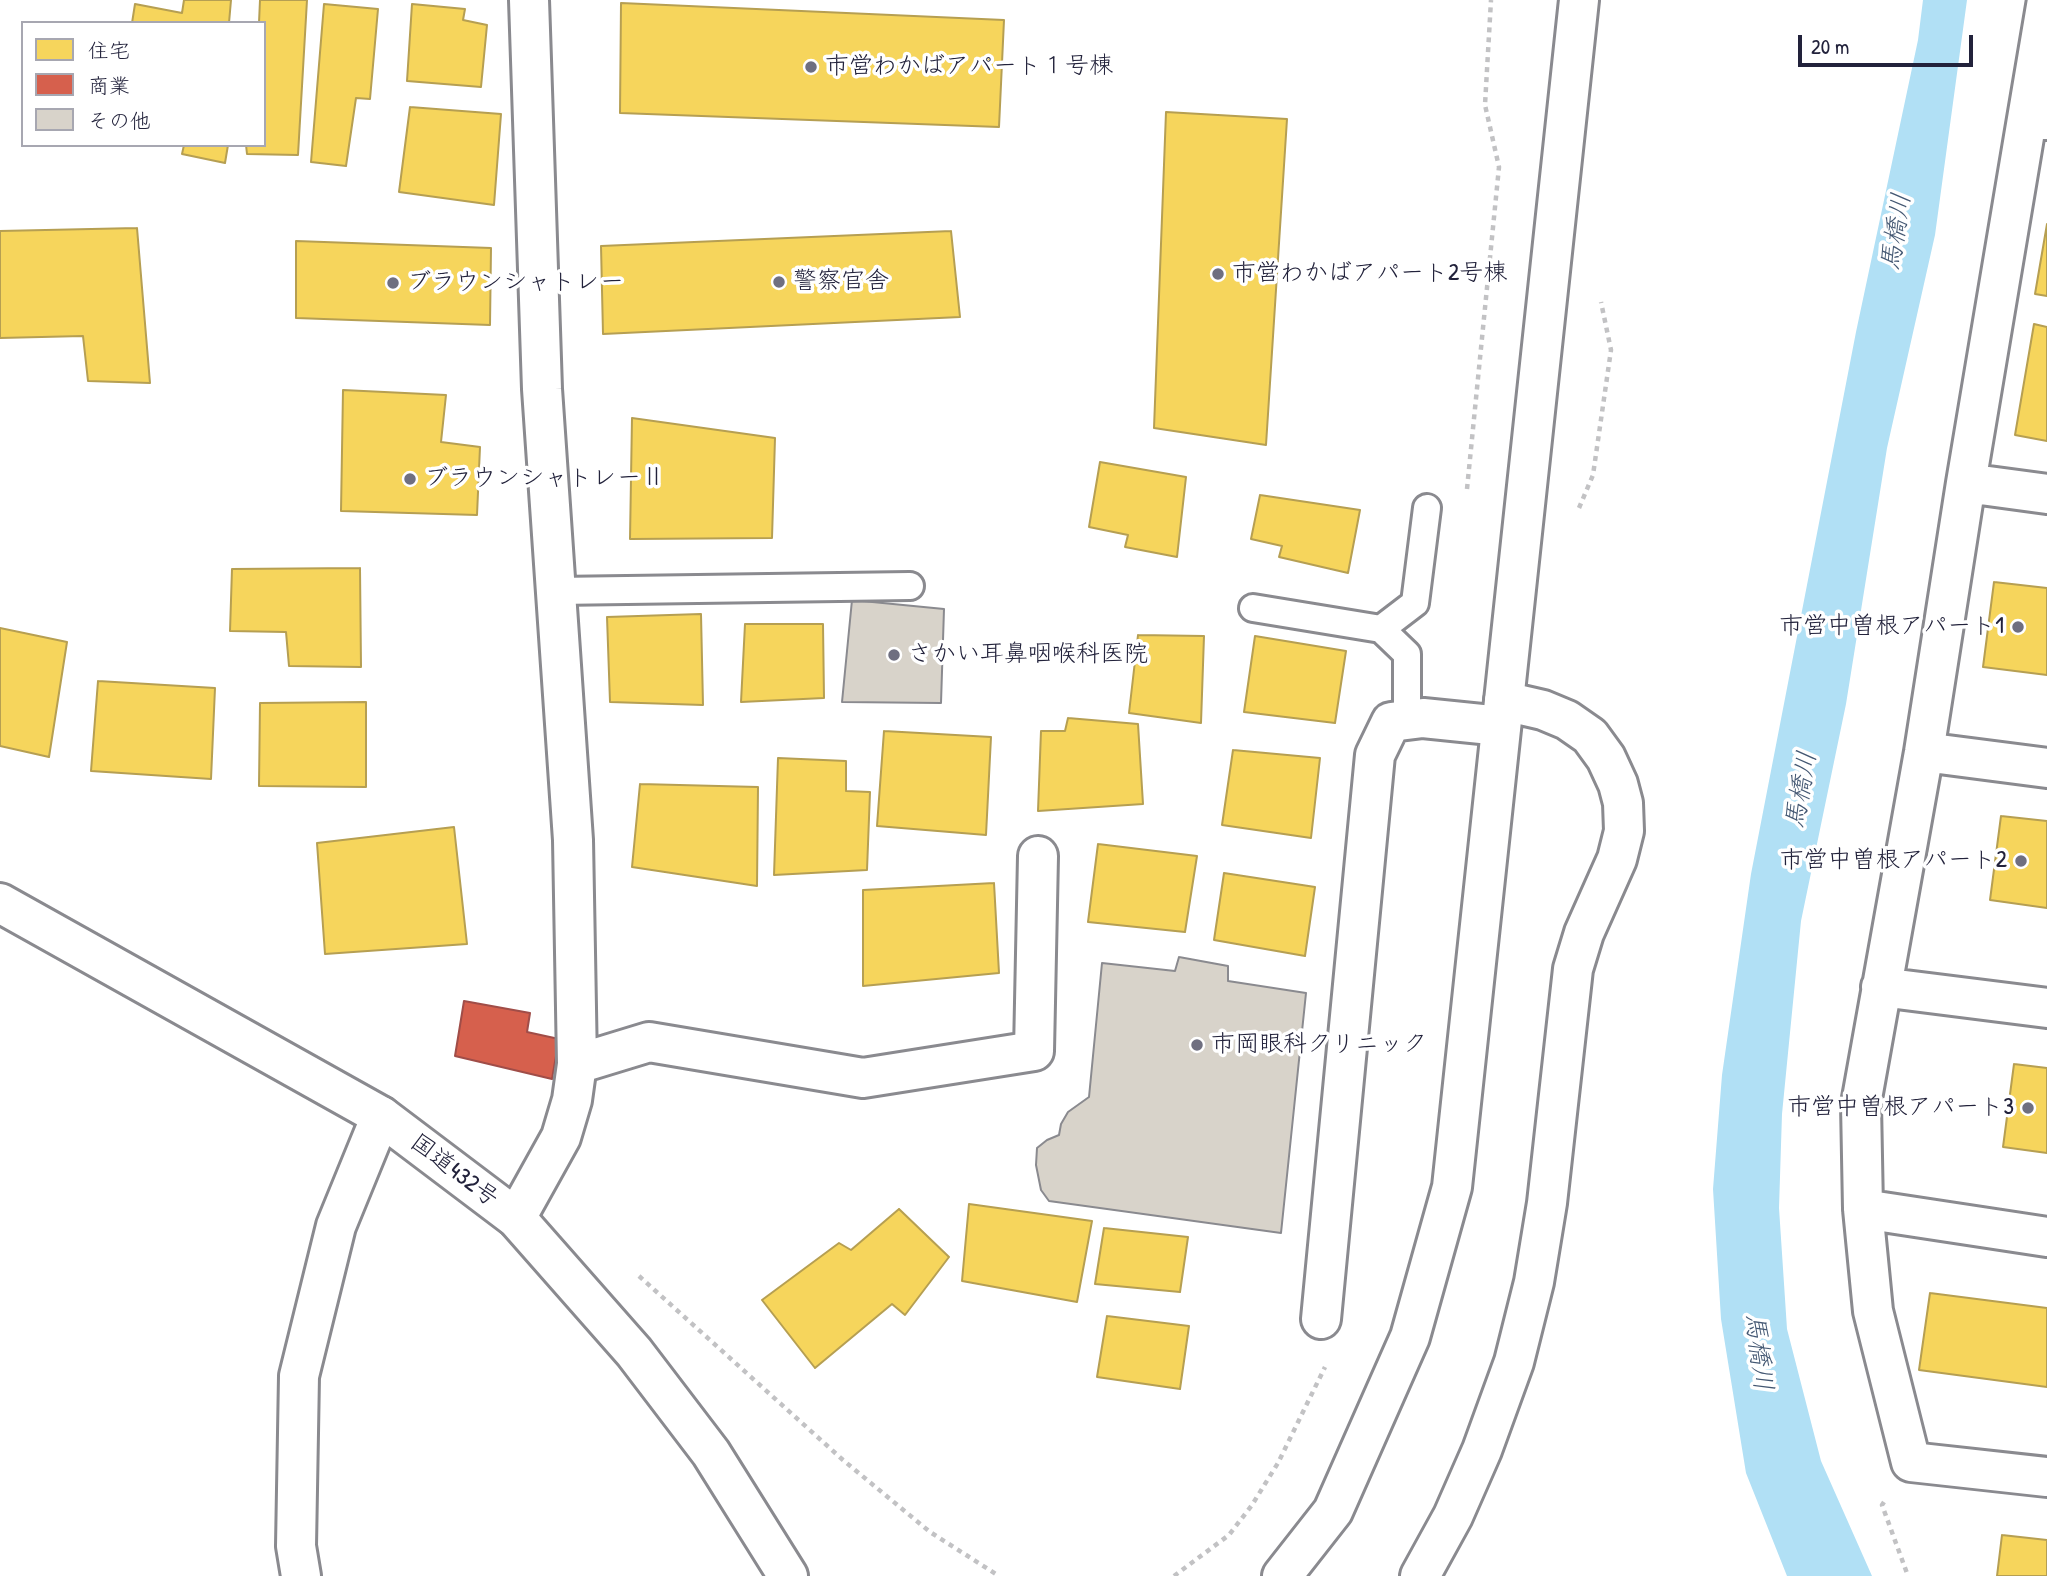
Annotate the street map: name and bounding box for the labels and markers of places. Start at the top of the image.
place label: 市営わかばアパート１号棟 [825,53,1113,81]
marker: 市営わかばアパート１号棟 [803,59,819,75]
place label: 市営わかばアパート2号棟 [1232,260,1507,288]
marker: 市営わかばアパート2号棟 [1210,266,1226,282]
place label: 警察官舎 [793,268,889,296]
place label: ブラウンシャトレー [407,269,624,297]
marker: 警察官舎 [771,274,787,290]
marker: ブラウンシャトレー [385,275,401,291]
place label: ブラウンシャトレーⅡ [424,465,665,493]
marker: ブラウンシャトレーⅡ [402,471,418,487]
place label: 市営中曽根アパート1 [1779,613,2004,641]
marker: 市営中曽根アパート1 [2010,619,2026,635]
place label: さかい耳鼻咽喉科医院 [908,641,1148,669]
marker: さかい耳鼻咽喉科医院 [886,647,902,663]
place label: 市営中曽根アパート2 [1780,847,2007,875]
marker: 市営中曽根アパート2 [2013,853,2029,869]
place label: 市岡眼科クリニック [1211,1031,1427,1059]
marker: 市岡眼科クリニック [1189,1037,1205,1053]
place label: 市営中曽根アパート3 [1787,1094,2014,1122]
marker: 市営中曽根アパート3 [2020,1100,2036,1116]

